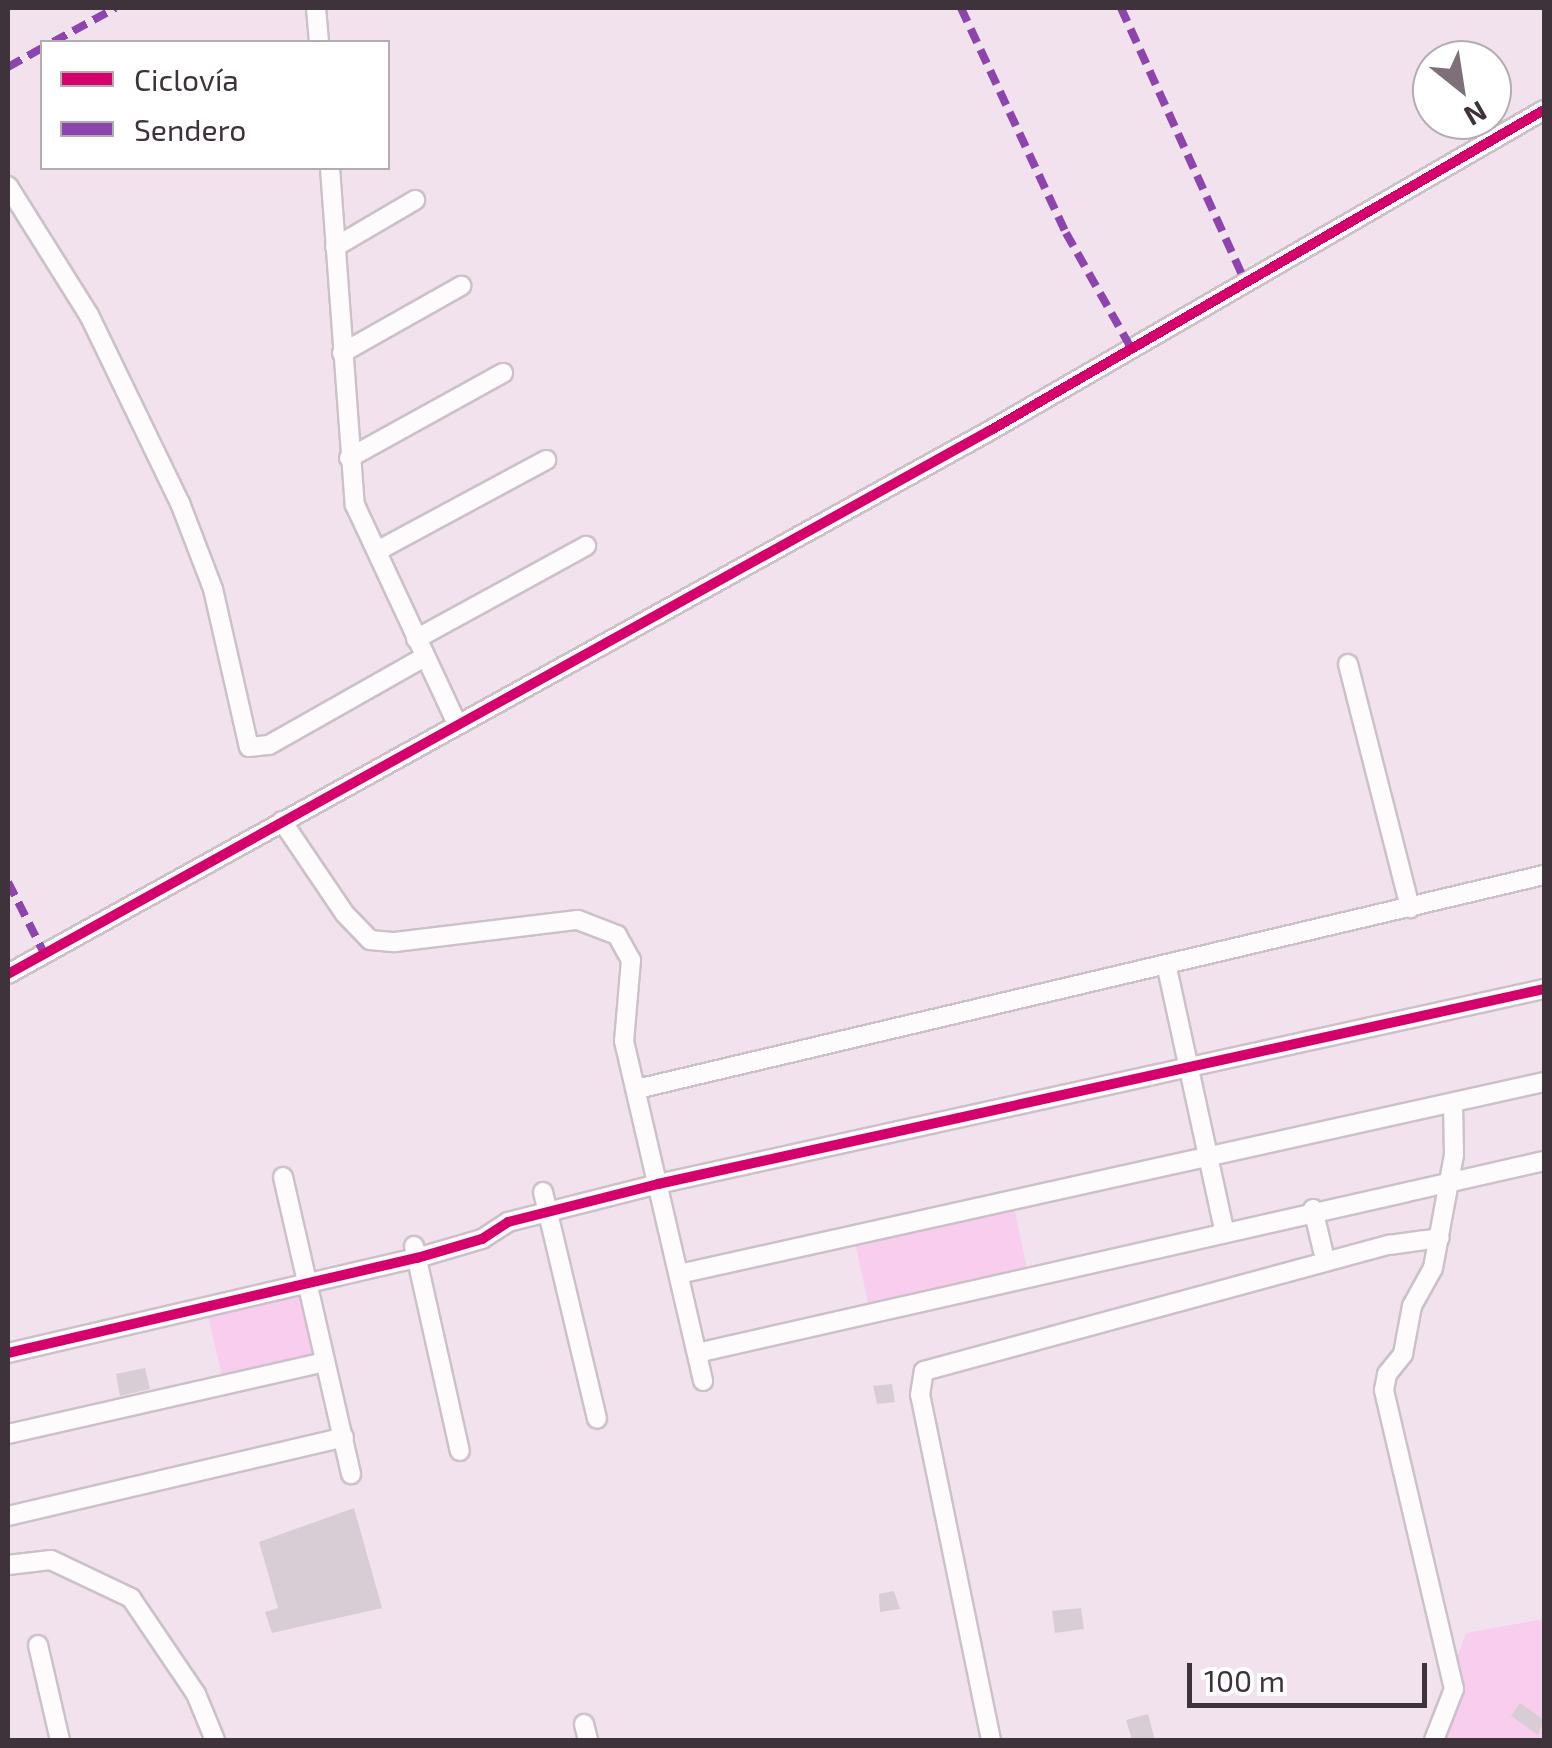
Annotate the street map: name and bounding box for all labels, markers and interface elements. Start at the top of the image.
legend [40,40,390,170]
north arrow [1412,40,1512,140]
text: Ciclovía [134,61,239,97]
text: N [1459,94,1493,134]
text: Sendero [134,111,246,147]
scale bar [1192,1643,1432,1705]
text: 100 m [1204,1662,1285,1698]

